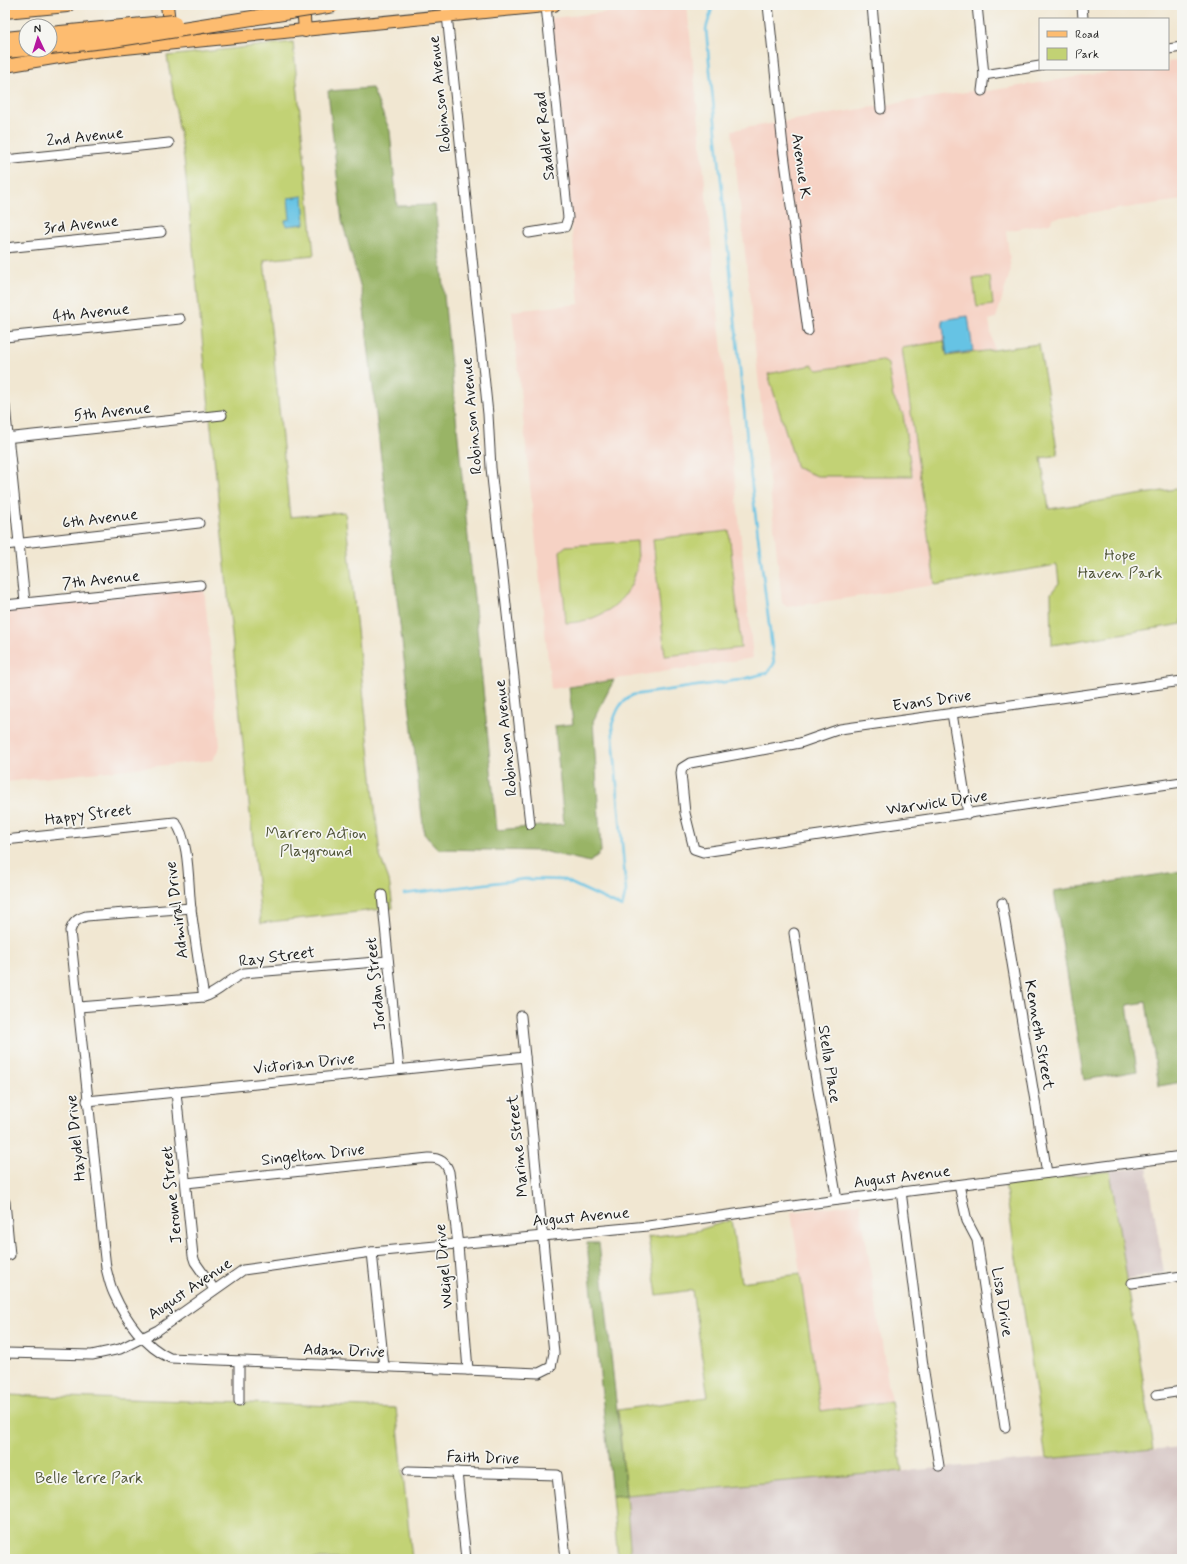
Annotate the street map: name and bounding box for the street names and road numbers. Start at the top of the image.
street label: Robinson Avenue [423,35,457,153]
street label: Saddler Road [530,91,560,181]
street label: 2nd Avenue [45,123,125,151]
street label: Avenue K [786,132,816,201]
street label: 3rd Avenue [43,211,120,239]
street label: 4th Avenue [51,299,131,327]
street label: Robinson Avenue [456,357,488,475]
street label: 5th Avenue [72,397,152,426]
street label: 6th Avenue [61,504,139,534]
street label: 7th Avenue [61,565,141,595]
street label: Robinson Avenue [489,679,523,797]
street label: Evans Drive [891,685,973,717]
street label: Warwick Drive [885,785,989,821]
street label: Happy Street [44,799,132,831]
street label: Admiral Drive [161,860,193,960]
street label: Jordan Street [361,936,391,1032]
street label: Ray Street [238,942,317,972]
street label: Kenneth Street [1019,978,1059,1092]
street label: Stella Place [812,1024,846,1104]
street label: Victorian Drive [252,1048,356,1080]
street label: Marine Street [502,1093,534,1198]
street label: Haydel Drive [61,1094,91,1182]
street label: Singelton Drive [260,1139,366,1172]
street label: Jerome Street [156,1145,188,1245]
street label: August Avenue [852,1161,952,1193]
street label: August Avenue [532,1202,630,1232]
street label: Weigel Drive [430,1223,458,1309]
street label: August Avenue [144,1253,236,1325]
street label: Lisa Drive [986,1266,1018,1338]
street label: Adam Drive [303,1339,385,1363]
street label: Faith Drive [446,1446,520,1470]

